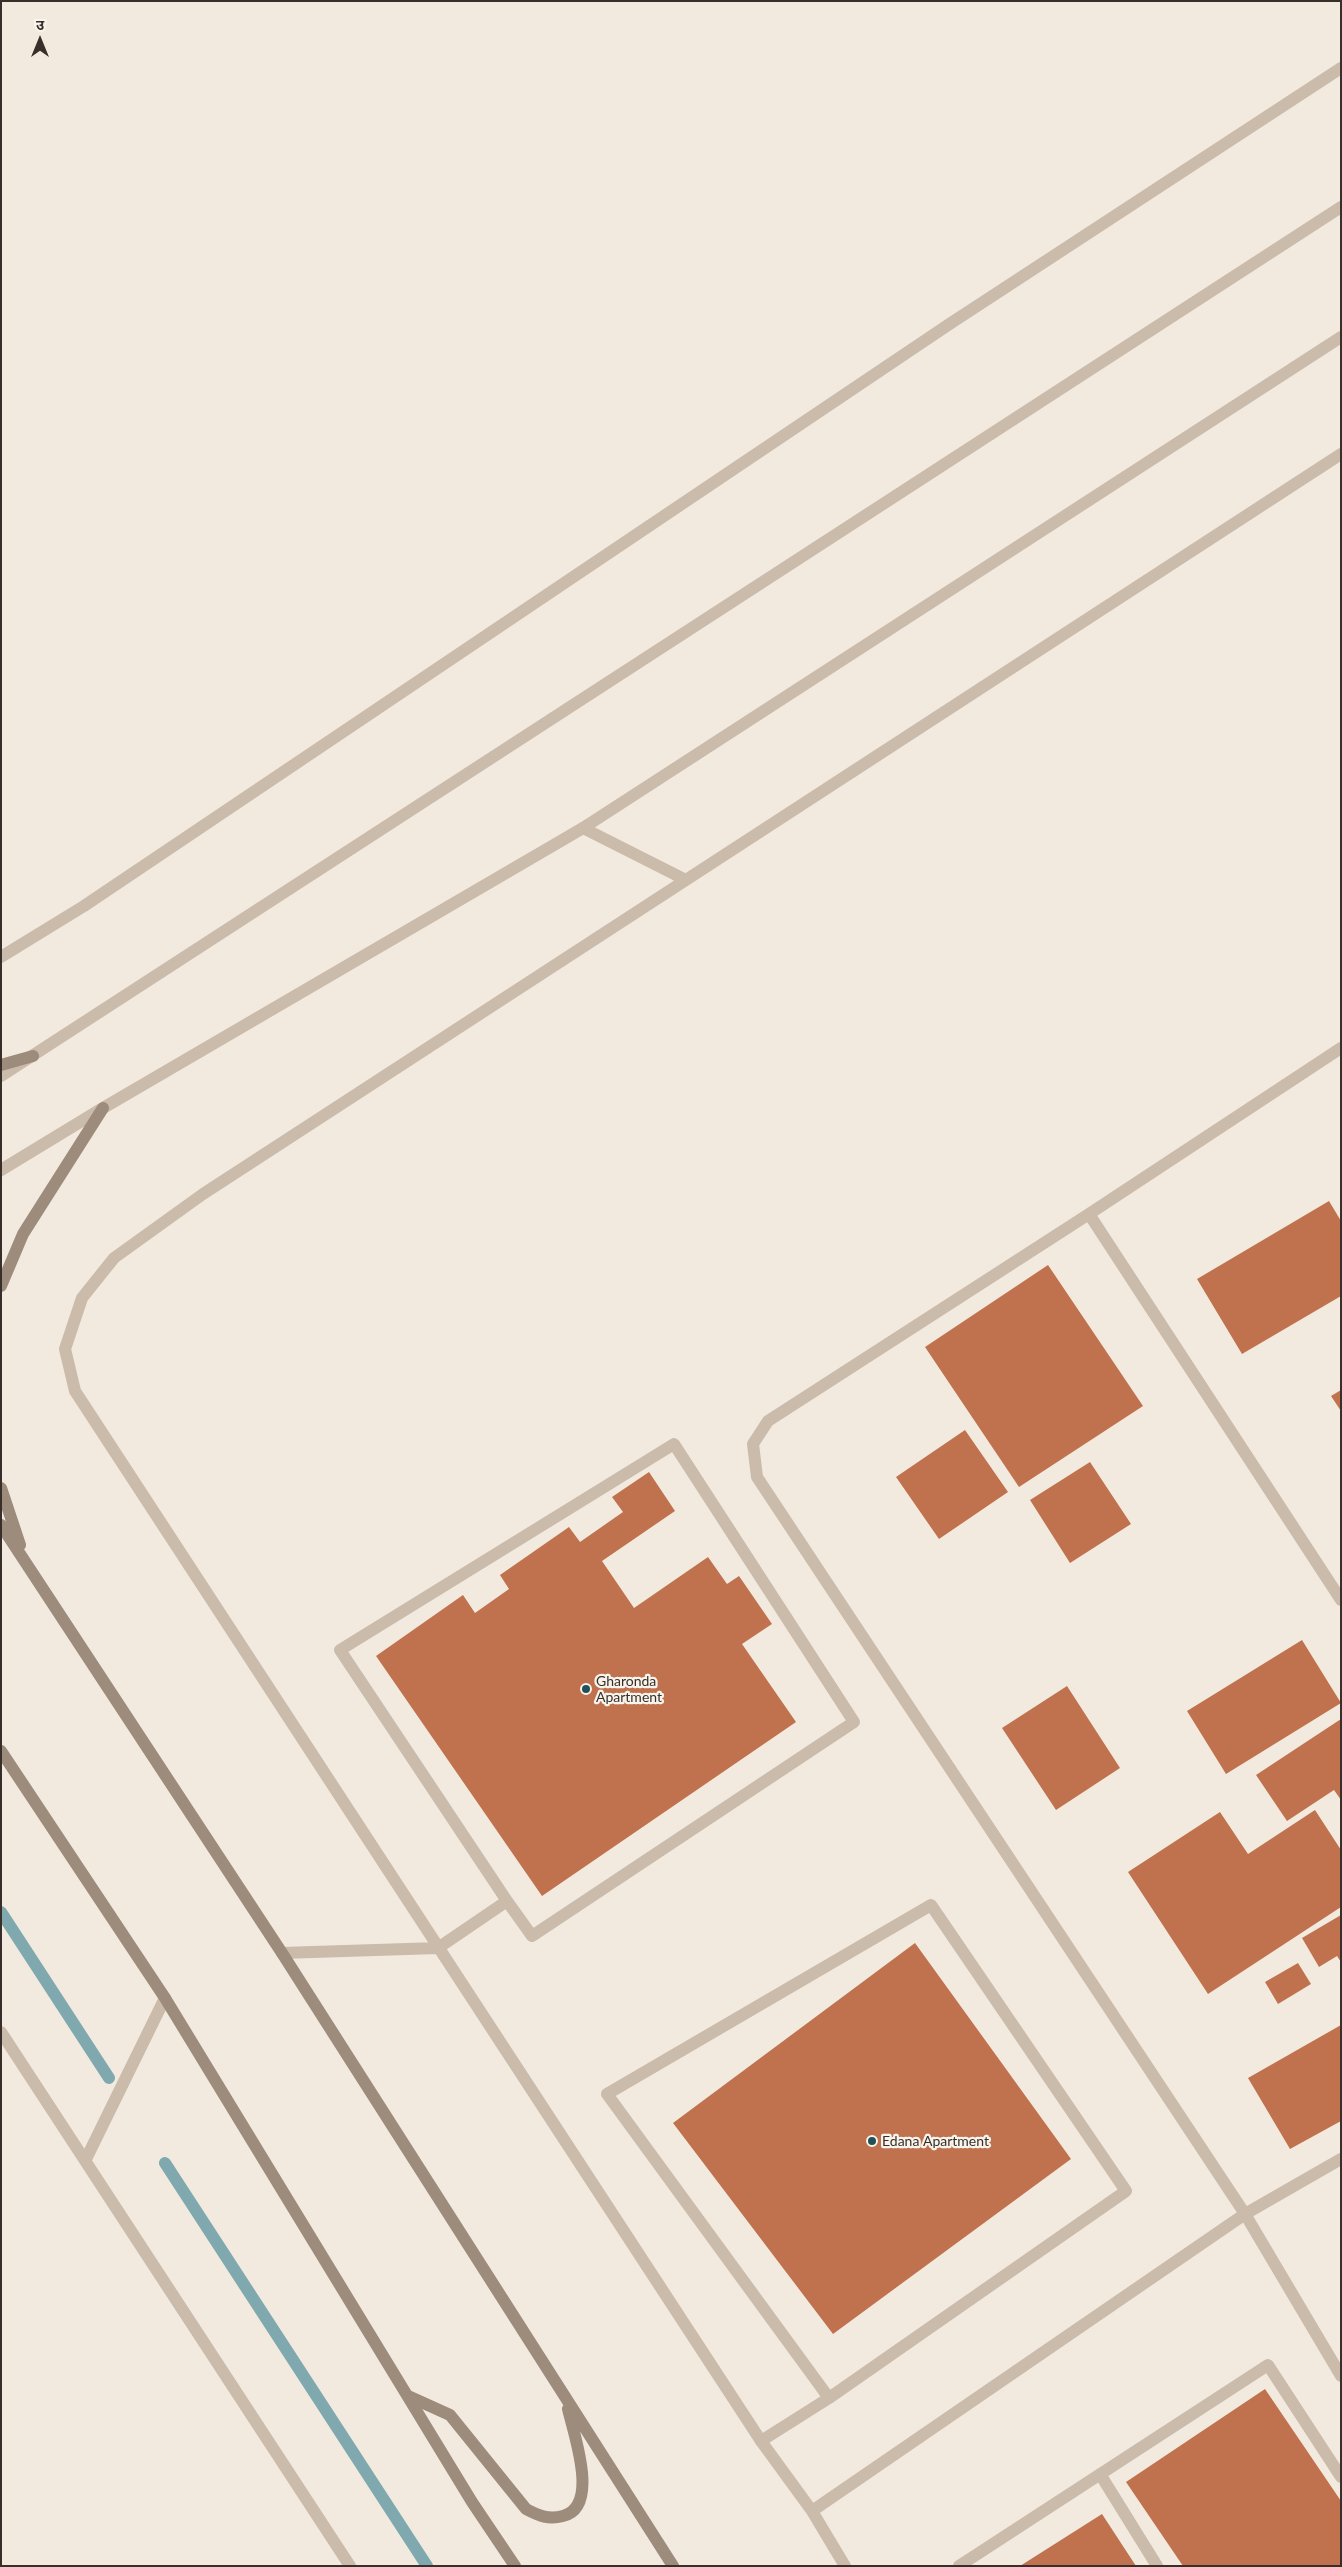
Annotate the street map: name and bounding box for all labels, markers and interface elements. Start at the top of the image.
north arrow [15,15,65,65]
text: उ [36,16,44,33]
place label: Gharonda Apartment [596,1673,662,1705]
marker: Gharonda Apartment [580,1683,592,1695]
place label: Edana Apartment [882,2133,989,2149]
marker: Edana Apartment [866,2135,878,2147]

